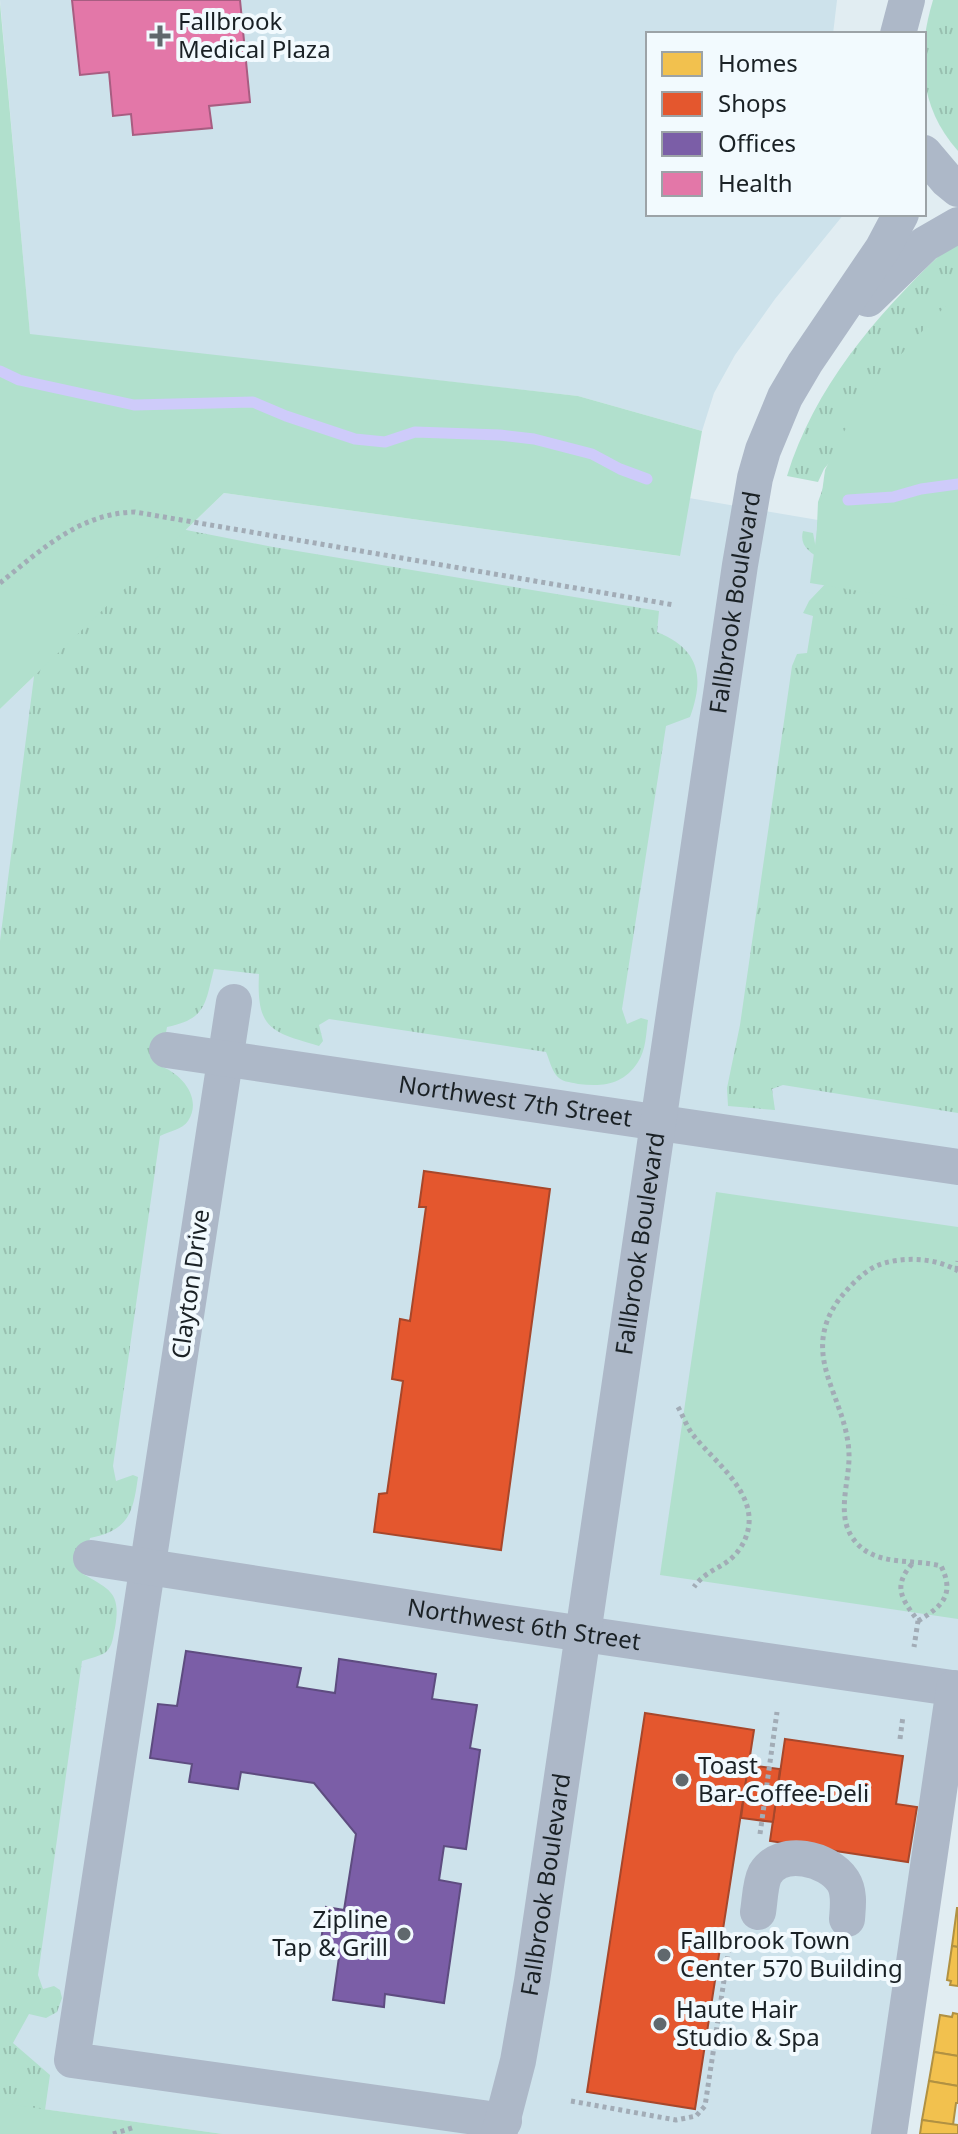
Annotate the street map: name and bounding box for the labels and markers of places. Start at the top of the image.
place label: Fallbrook Medical Plaza [178,4,331,65]
marker: Fallbrook Medical Plaza [149,25,171,47]
place label: Toast Bar-Coffee-Deli [698,1748,869,1809]
marker: Toast Bar-Coffee-Deli [673,1771,691,1789]
place label: Zipline Tap & Grill [272,1902,388,1963]
place label: Fallbrook Town Center 570 Building [680,1923,903,1984]
marker: Zipline Tap & Grill [395,1925,413,1943]
marker: Fallbrook Town Center 570 Building [655,1946,673,1964]
place label: Haute Hair Studio & Spa [676,1992,820,2053]
marker: Haute Hair Studio & Spa [651,2015,669,2033]

